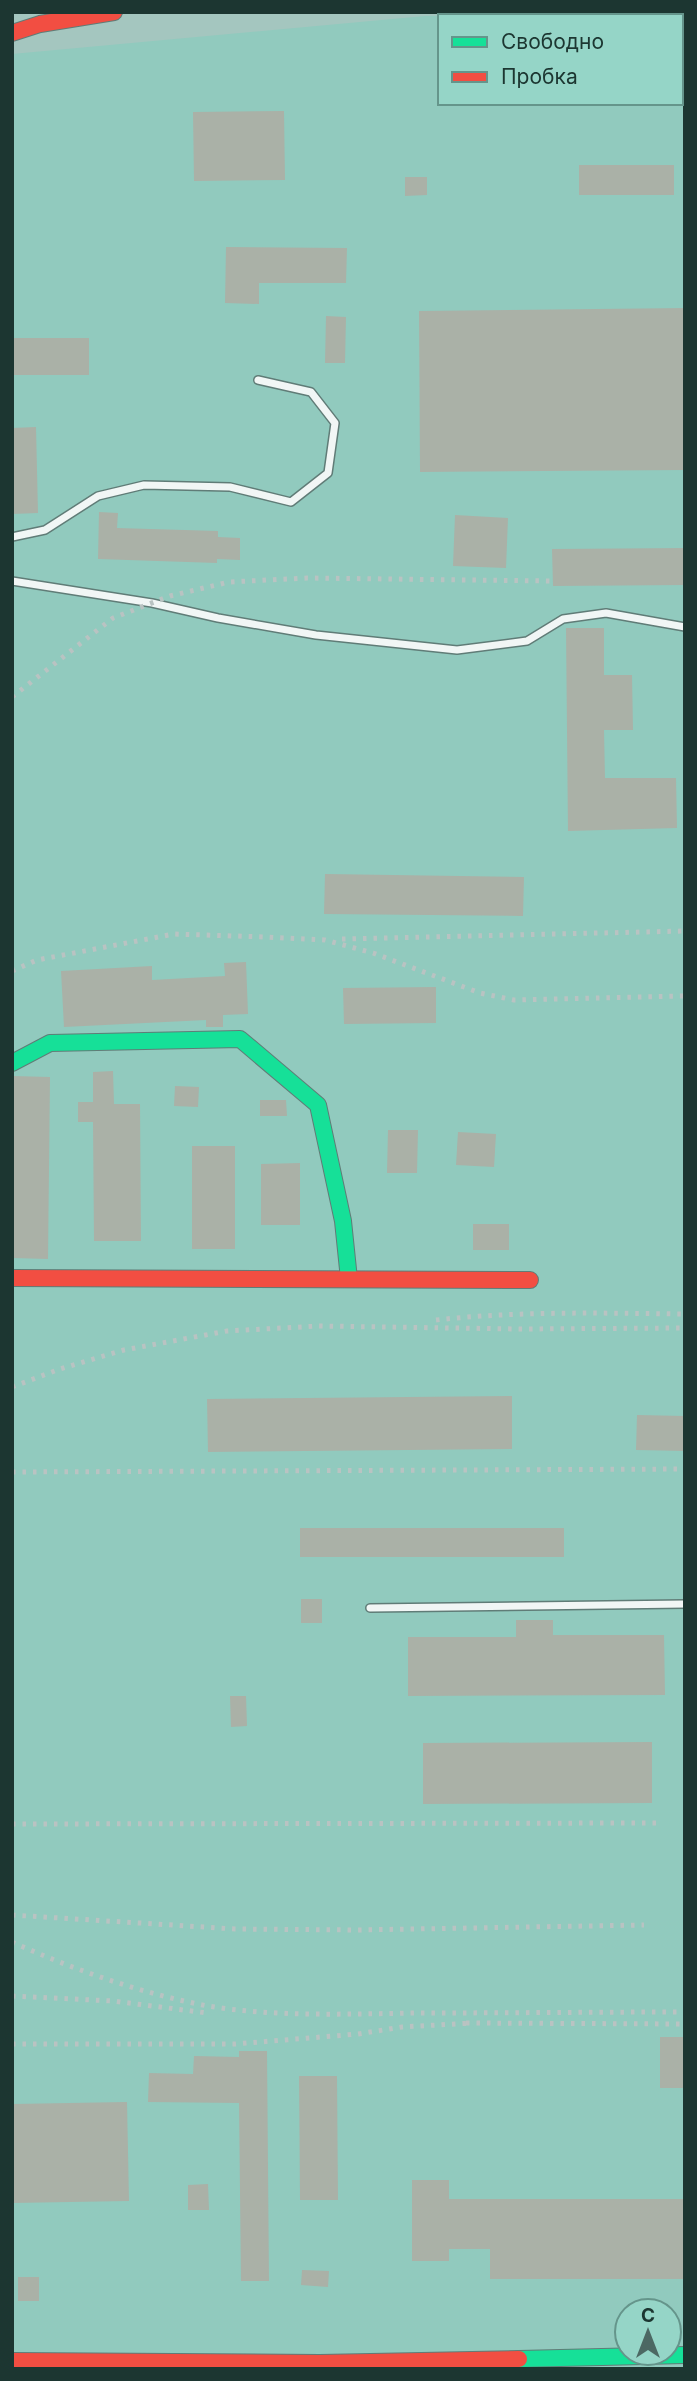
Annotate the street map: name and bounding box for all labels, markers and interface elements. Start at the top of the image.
legend [438,14,683,105]
text: Свободно [501,29,604,54]
text: Пробка [501,64,578,89]
north arrow [613,2297,683,2367]
text: С [641,2304,655,2327]

